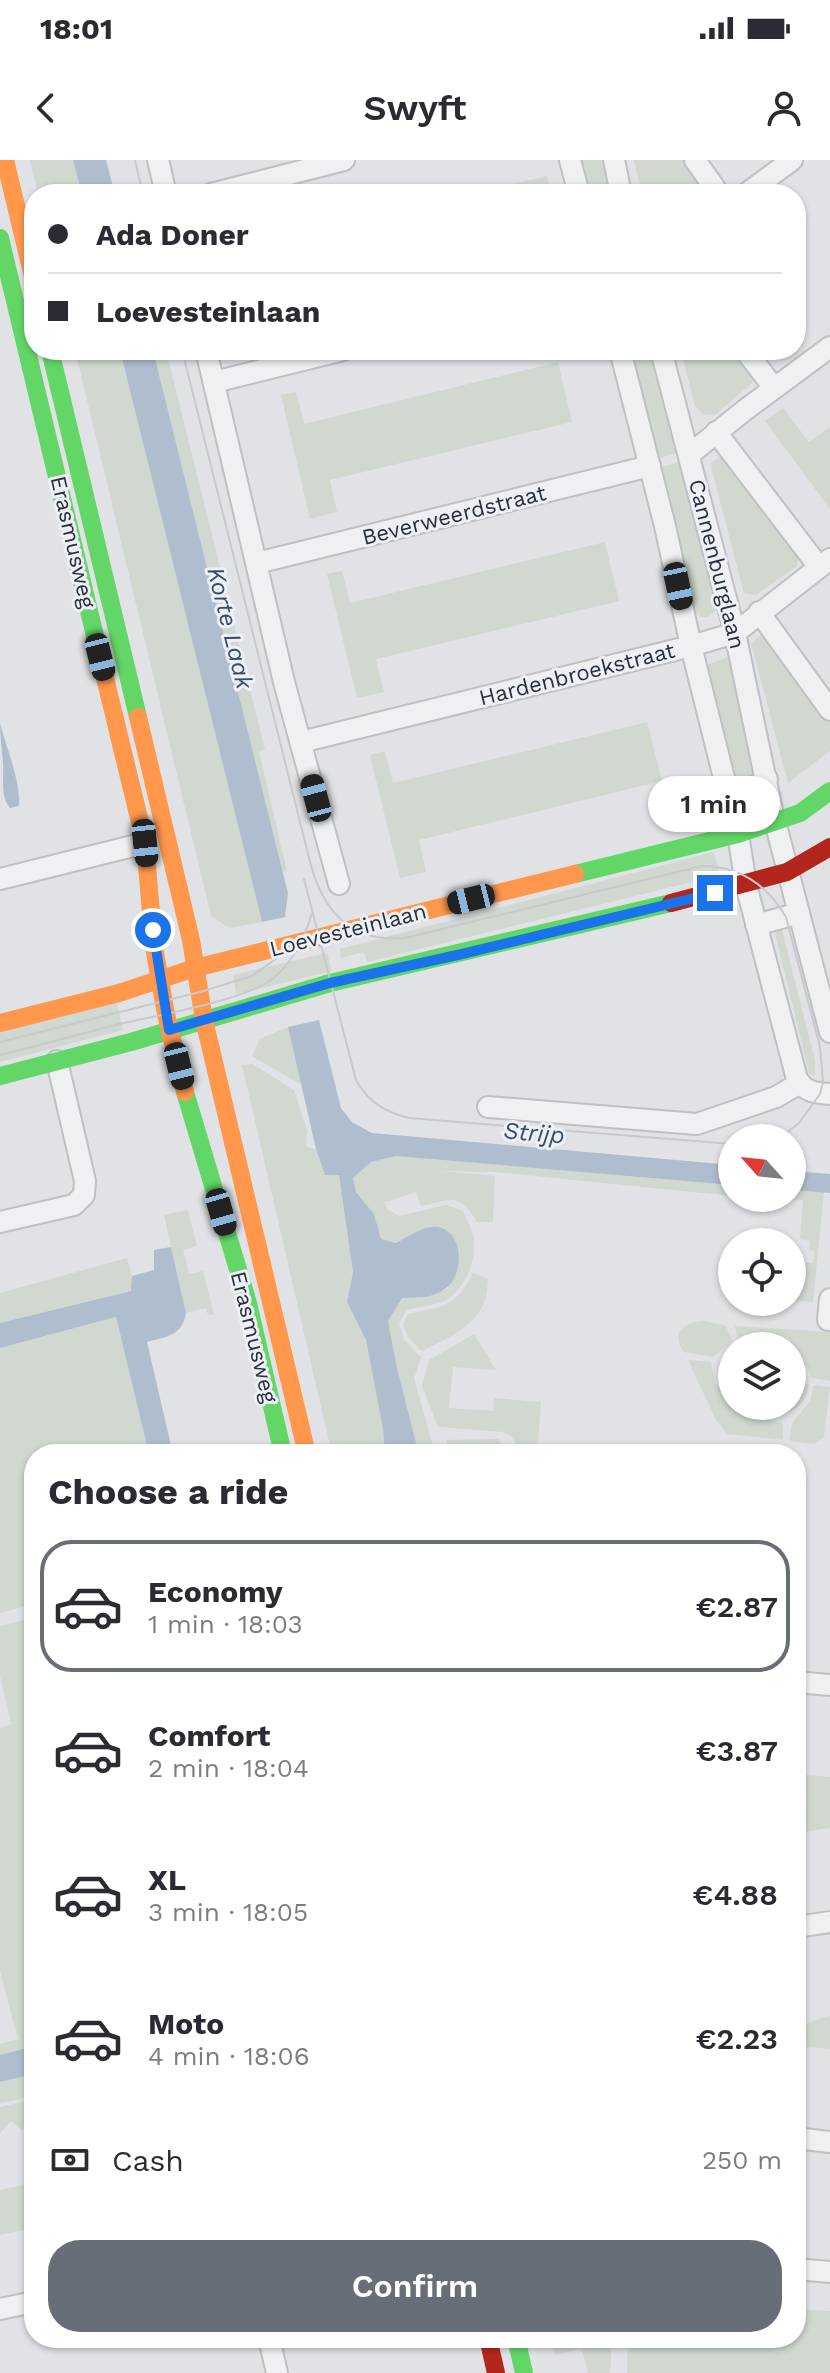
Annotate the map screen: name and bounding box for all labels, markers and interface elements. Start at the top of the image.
text: 18:01 [40,11,113,46]
icon: back [24,86,68,130]
icon: person [762,86,806,130]
text: Swyft [363,87,467,129]
text: Ada Doner [96,217,249,252]
text: Loevesteinlaan [96,294,320,329]
street label: Erasmusweg [46,474,100,611]
street label: Cannenburglaan [684,477,750,651]
street label: Beverweerdstraat [359,480,549,550]
car [661,560,695,612]
water label: Korte Laak [201,564,259,693]
car [83,631,117,683]
street label: Hardenbroekstraat [477,638,677,710]
car [298,772,334,824]
callout: 1 min [649,777,781,833]
text: 1 min [681,789,747,819]
car [131,818,159,868]
route end [697,875,733,911]
car [445,882,497,916]
street label: Loevesteinlaan [267,898,429,962]
route start [135,912,171,948]
car [162,1040,196,1092]
water label: Strijp [502,1116,566,1150]
north arrow [718,1124,806,1212]
map controls [718,1124,806,1420]
car [203,1186,239,1238]
button: locate [718,1228,806,1316]
street label: Erasmusweg [226,1269,282,1406]
button: layers [718,1332,806,1420]
text: Choose a ride [48,1471,288,1513]
icon: car [52,1570,124,1642]
text: Economy [148,1574,283,1609]
text: €2.87 [695,1589,778,1624]
text: 1 min · 18:03 [148,1609,303,1639]
icon: car [52,1714,124,1786]
text: Comfort [148,1718,270,1753]
text: €3.87 [696,1733,778,1768]
text: 2 min · 18:04 [148,1753,309,1783]
icon: car [52,1858,124,1930]
text: XL [148,1862,186,1897]
text: €4.88 [692,1877,778,1912]
text: 3 min · 18:05 [148,1897,308,1927]
icon: car [52,2002,124,2074]
text: Moto [148,2006,224,2041]
text: €2.23 [695,2021,778,2056]
text: 4 min · 18:06 [148,2041,309,2071]
icon: cash [48,2138,92,2182]
text: Cash [112,2143,184,2178]
text: 250 m [702,2145,782,2175]
button: Confirm [48,2240,782,2332]

